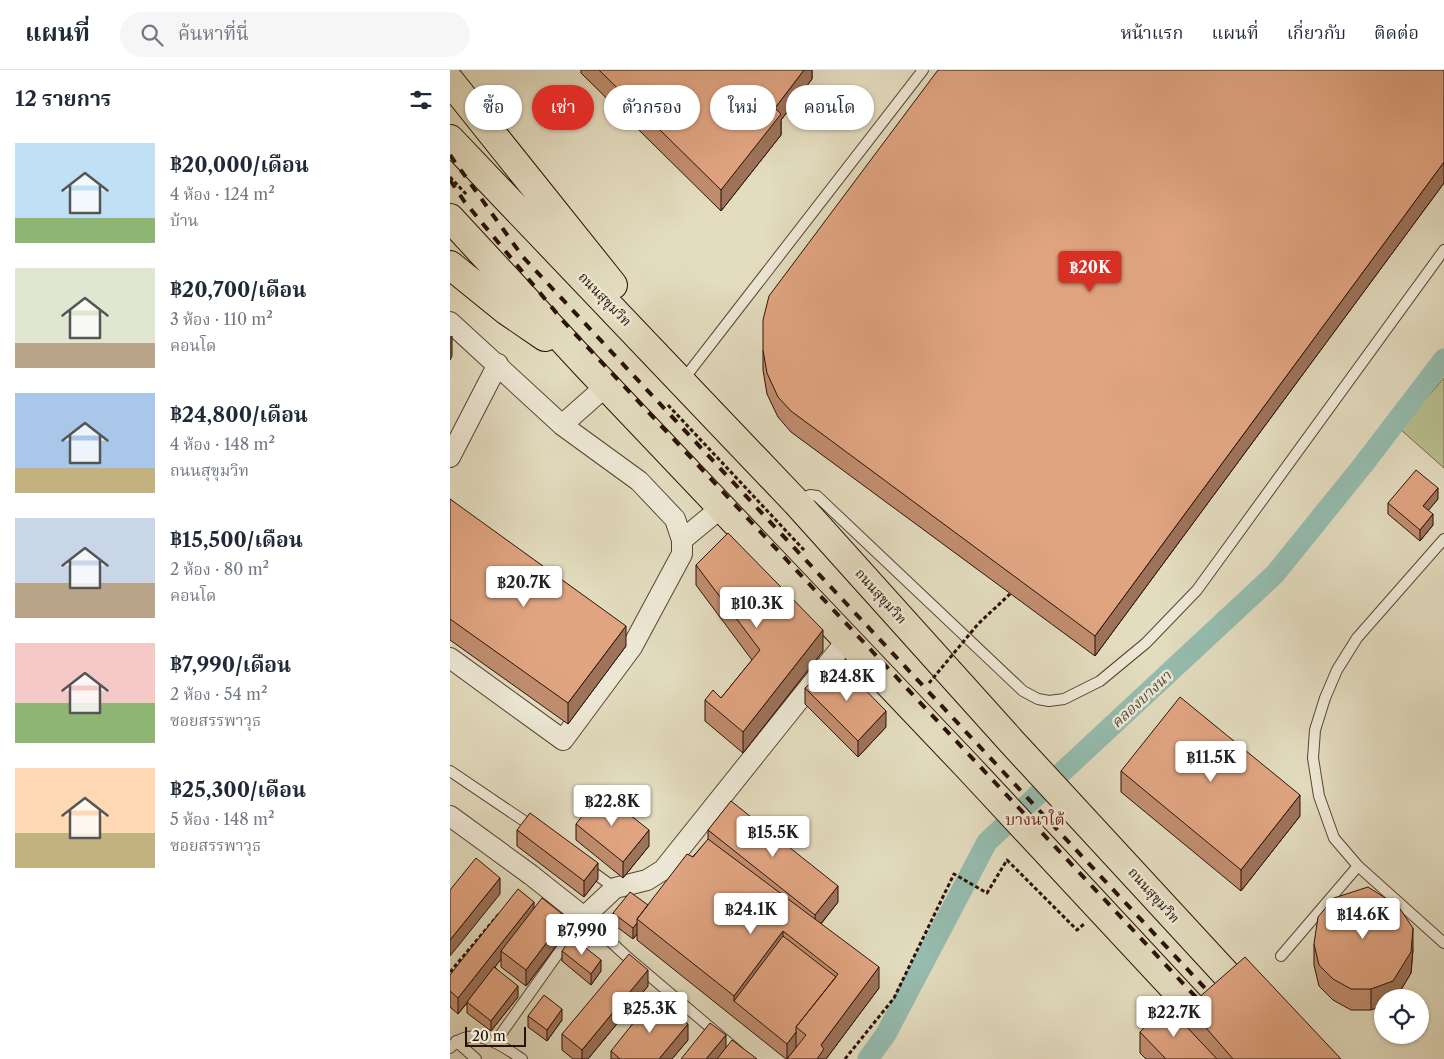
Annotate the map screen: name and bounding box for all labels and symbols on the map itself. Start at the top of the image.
pin: ฿20K [1060,250,1120,293]
street label: ถนนสุขุมวิท [575,268,635,330]
street label: ถนนสุขุมวิท [851,564,911,628]
pin: ฿20.7K [483,566,565,608]
pin: ฿10.3K [716,586,798,629]
pin: ฿24.8K [806,660,888,702]
water label: คลองบางนา [1107,666,1176,732]
pin: ฿11.5K [1170,740,1252,783]
pin: ฿22.8K [571,784,653,827]
district label: บางนาใต้ [1005,809,1065,829]
pin: ฿15.5K [732,816,814,858]
street label: ถนนสุขุมวิท [1124,863,1184,927]
pin: ฿24.1K [710,892,792,935]
pin: ฿14.6K [1322,898,1404,940]
pin: ฿7,990 [541,914,623,956]
pin: ฿25.3K [609,992,691,1034]
pin: ฿22.7K [1133,996,1215,1038]
scale bar [465,1024,526,1047]

